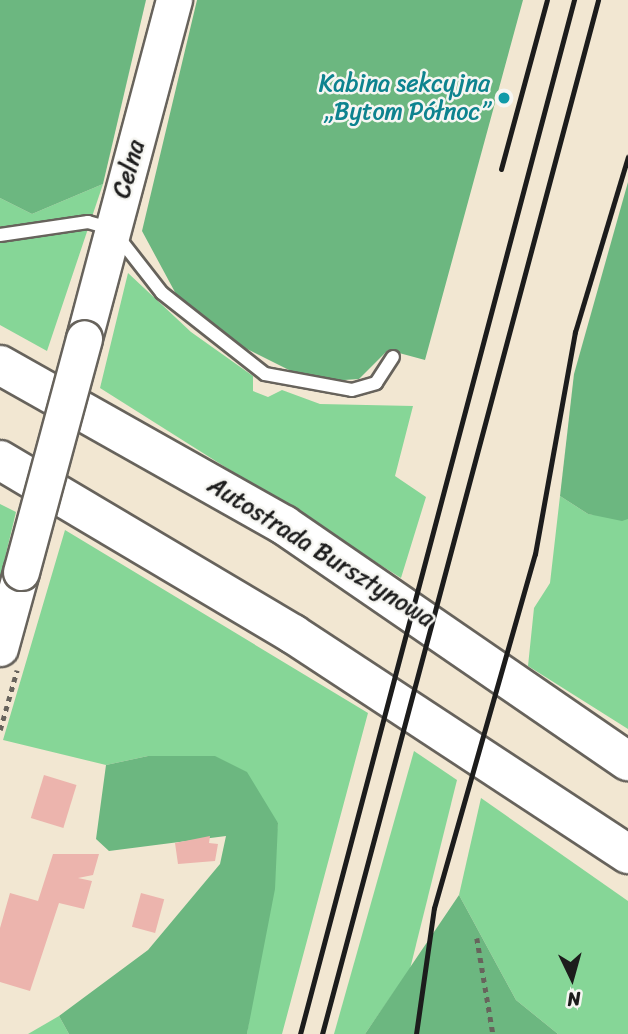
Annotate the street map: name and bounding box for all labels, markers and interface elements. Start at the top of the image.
place label: Kabina sekcyjna „Bytom Północ” [319,70,490,126]
marker: Kabina sekcyjna „Bytom Północ” [496,90,512,106]
street label: Celna [107,137,151,201]
street label: Autostrada Bursztynowa [202,470,440,634]
north arrow [537,943,607,1013]
text: N [566,982,582,1016]

